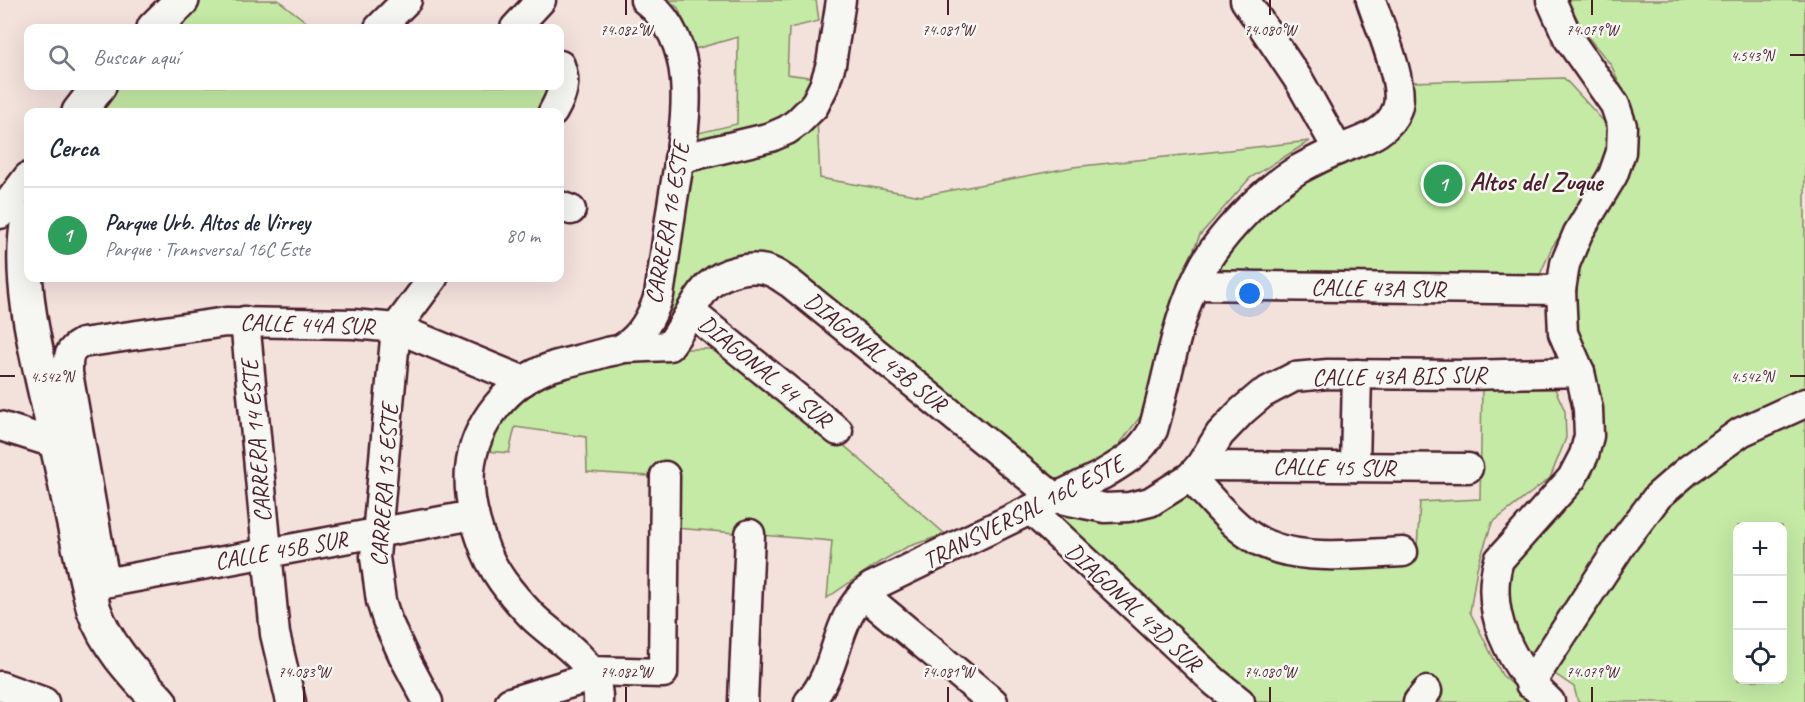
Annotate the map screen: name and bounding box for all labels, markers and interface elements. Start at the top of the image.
text: 74.082°W [600,21,655,40]
text: 74.081°W [922,21,977,40]
text: 74.080°W [1244,21,1299,40]
text: 74.079°W [1566,21,1621,40]
search box [24,24,564,90]
icon: search [45,41,78,74]
text: Buscar aquí [93,43,179,71]
text: 4.543°N [1730,47,1777,66]
text: Cerca [48,131,98,164]
street label: CARRERA 16 ESTE [638,137,696,306]
pin: 1 [1424,162,1462,207]
district label: Altos del Zuque [1470,165,1605,198]
text: Parque Urb. Altos de Virrey [105,209,310,237]
text: 1 [63,223,72,248]
text: 80 m [506,223,540,248]
text: Parque · Transversal 16C Este [105,237,310,262]
street label: CALLE 43A SUR [1311,272,1447,304]
your location [1235,279,1264,308]
street label: DIAGONAL 43B SUR [798,285,955,420]
street label: CALLE 44A SUR [239,307,377,341]
street label: DIAGONAL 44 SUR [692,308,839,435]
street label: CARRERA 14 ESTE [234,355,278,524]
street label: CALLE 43A BIS SUR [1312,359,1489,393]
text: 4.542°N [30,368,77,387]
text: 4.542°N [1730,368,1777,387]
street label: CARRERA 15 ESTE [363,400,405,568]
street label: TRANSVERSAL 16C ESTE [917,447,1131,576]
street label: CALLE 45 SUR [1273,451,1397,483]
map controls [1733,522,1787,684]
button: + [1733,522,1787,576]
street label: CALLE 45B SUR [212,523,352,576]
street label: DIAGONAL 43D SUR [1059,536,1210,680]
button: − [1733,576,1787,630]
button: locate [1733,630,1787,684]
text: 74.083°W [278,663,333,682]
text: 74.082°W [600,663,655,682]
text: 74.081°W [922,663,977,682]
text: 74.080°W [1244,663,1299,682]
text: 74.079°W [1566,663,1621,682]

